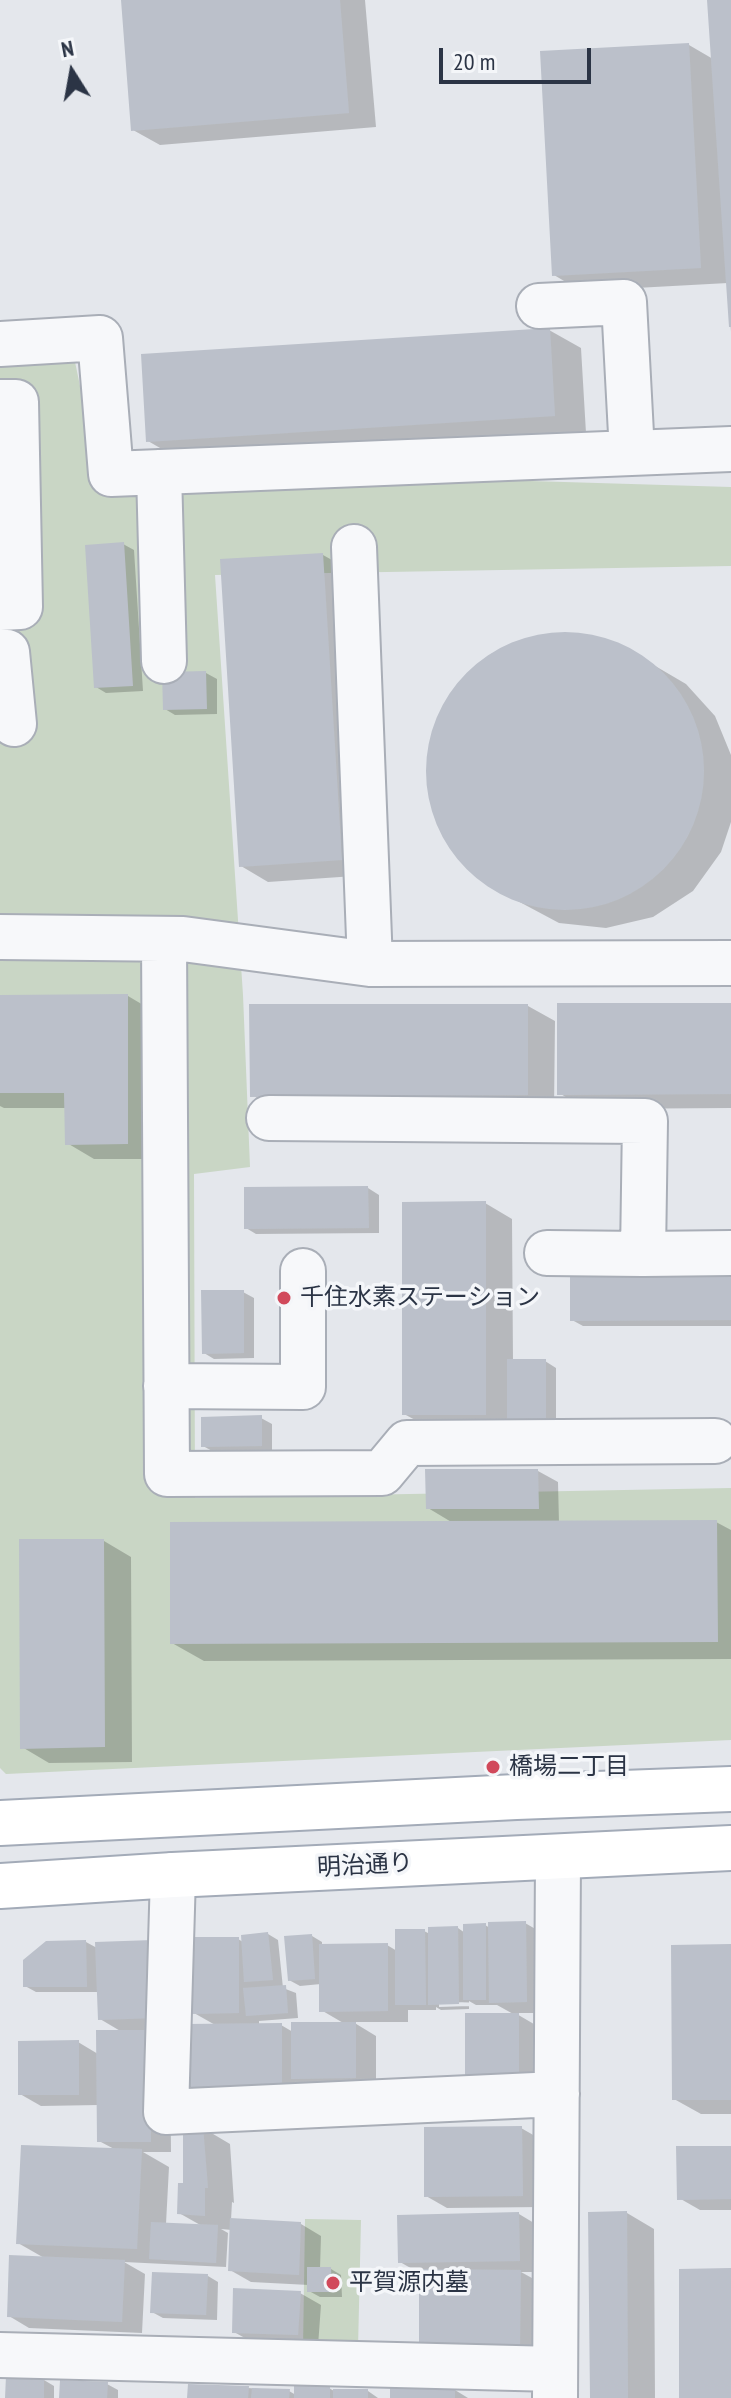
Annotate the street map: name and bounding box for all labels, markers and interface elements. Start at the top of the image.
north arrow [32,32,112,112]
scale bar [443,32,595,82]
text: N [59,34,76,63]
text: 20 m [453,46,495,77]
place label: 千住水素ステーション [300,1284,540,1312]
marker: 千住水素ステーション [275,1289,293,1307]
place label: 橋場二丁目 [509,1753,629,1781]
marker: 橋場二丁目 [484,1758,502,1776]
street label: 明治通り [316,1849,414,1883]
place label: 平賀源内墓 [349,2269,469,2297]
marker: 平賀源内墓 [324,2274,342,2292]

